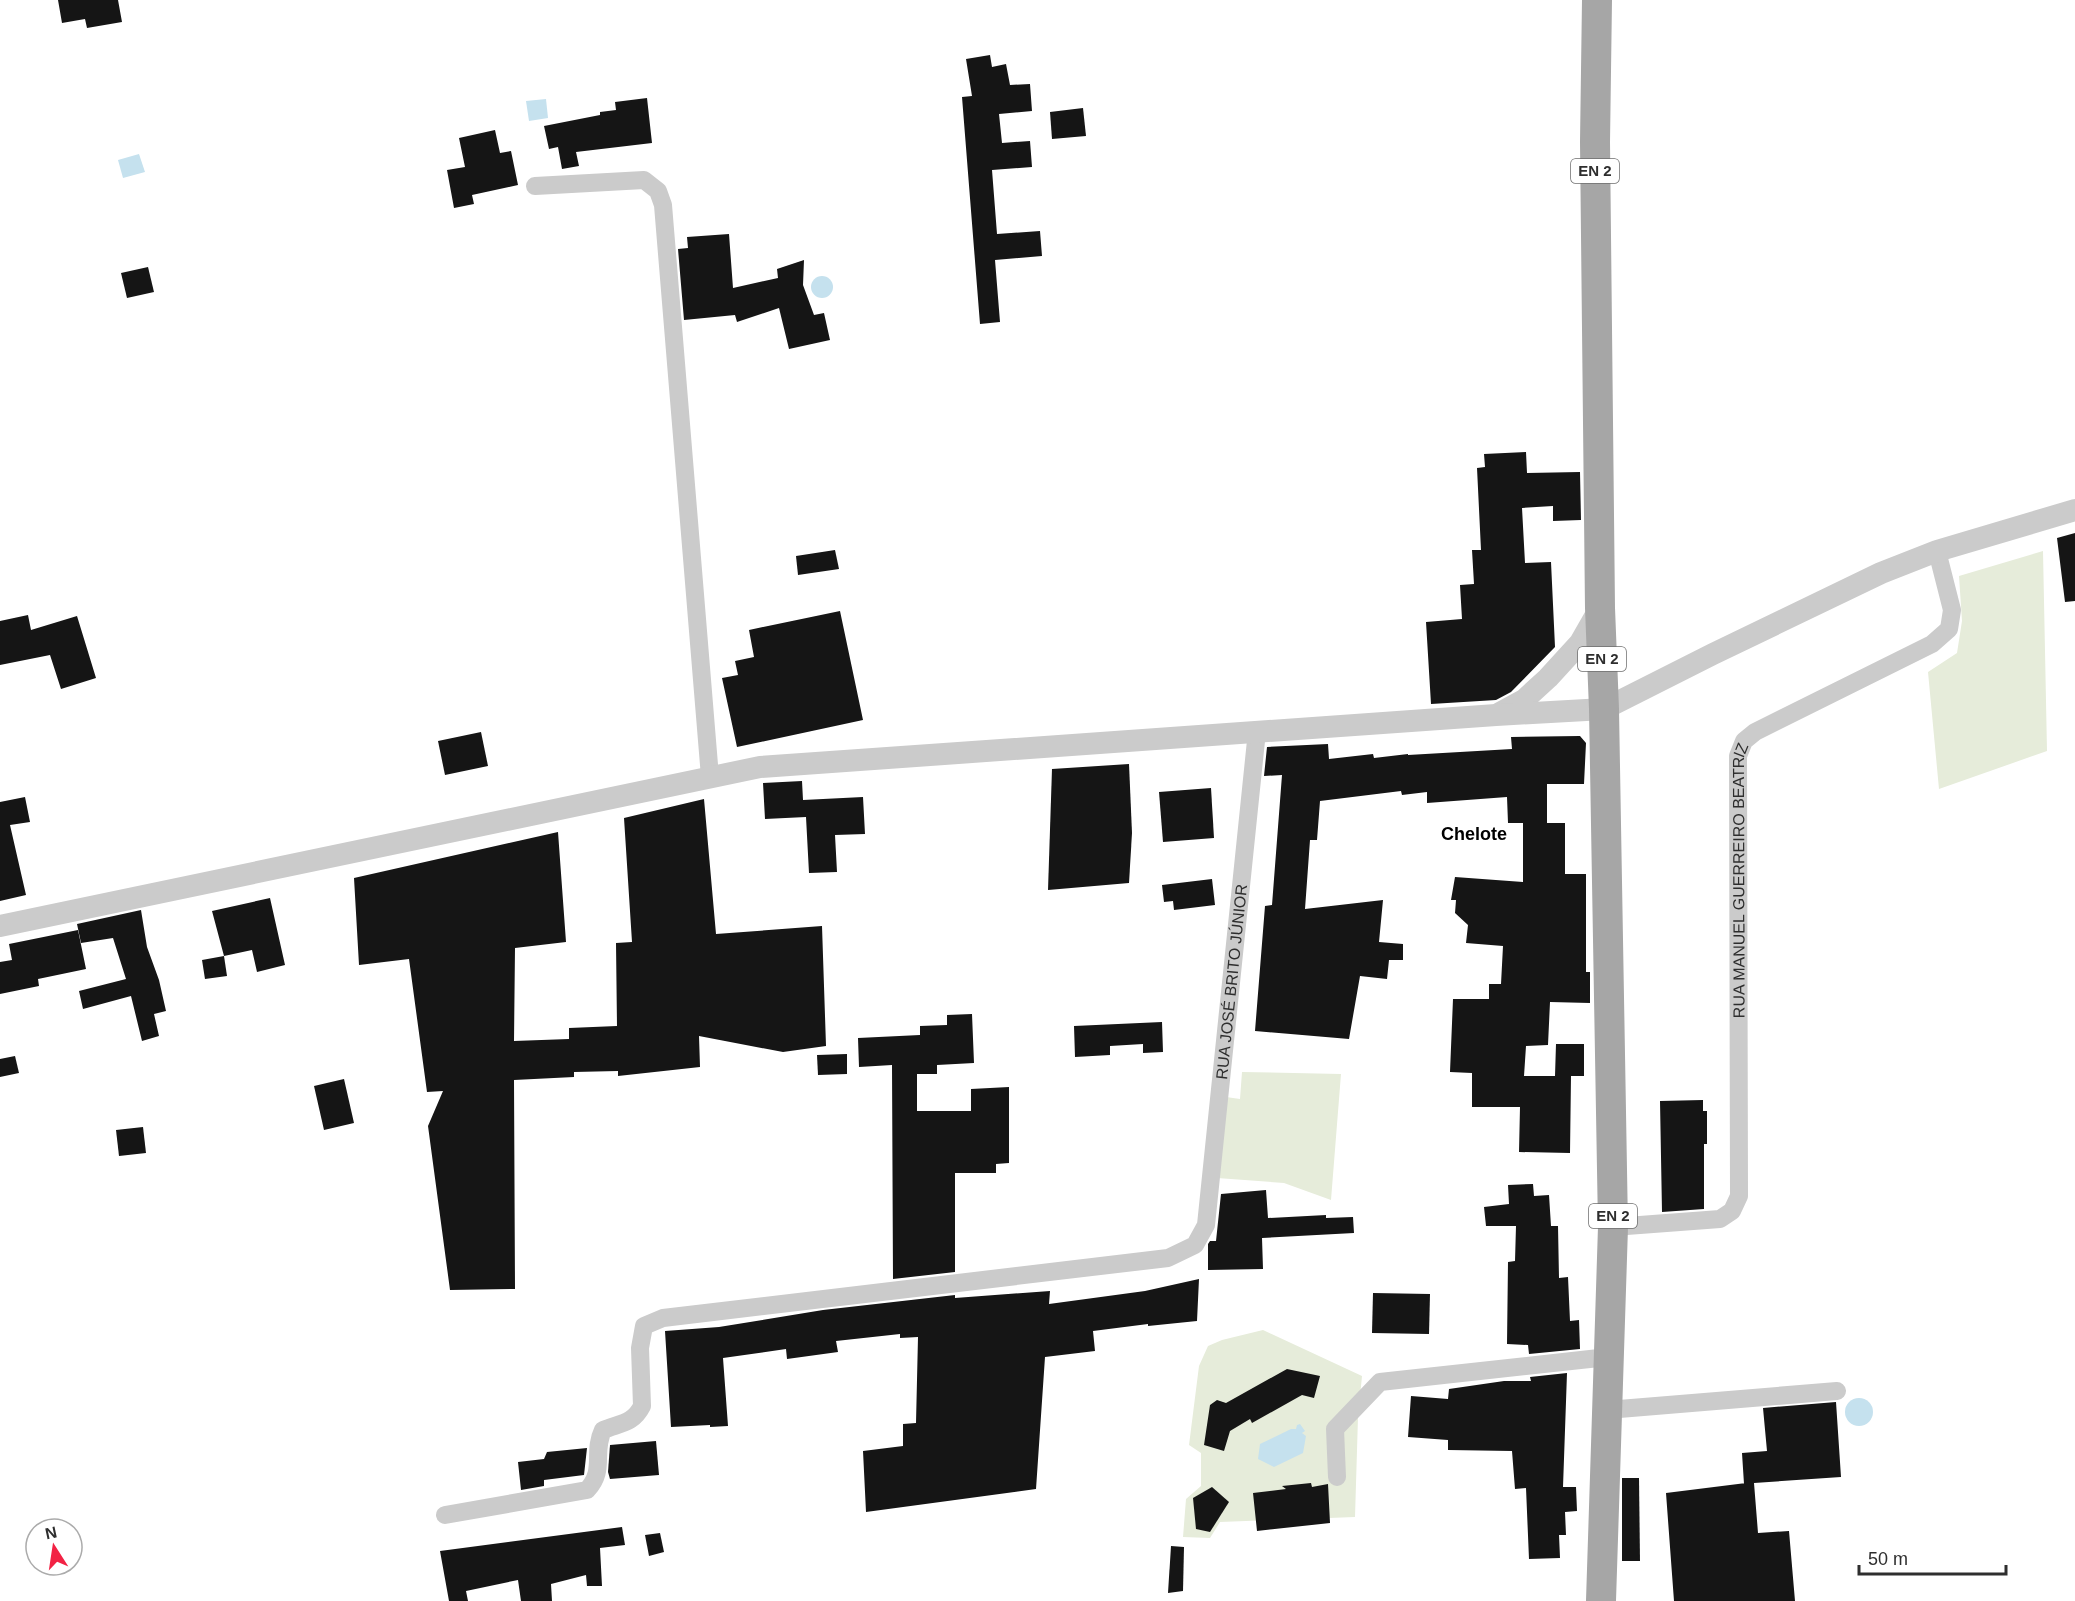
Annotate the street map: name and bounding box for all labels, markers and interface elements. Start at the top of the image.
road number: EN 2 [1571,159,1619,183]
road number: EN 2 [1578,647,1626,671]
street label: RUA MANUEL GUERREIRO BEATRIZ [1730,740,1751,1018]
district label: Chelote [1441,824,1507,844]
street label: RUA JOSÉ BRITO JÚNIOR [1213,883,1250,1080]
road number: EN 2 [1589,1204,1637,1228]
north arrow [24,1517,84,1577]
text: N [44,1523,58,1542]
scale bar [1859,1538,2006,1576]
text: 50 m [1868,1549,1908,1569]

